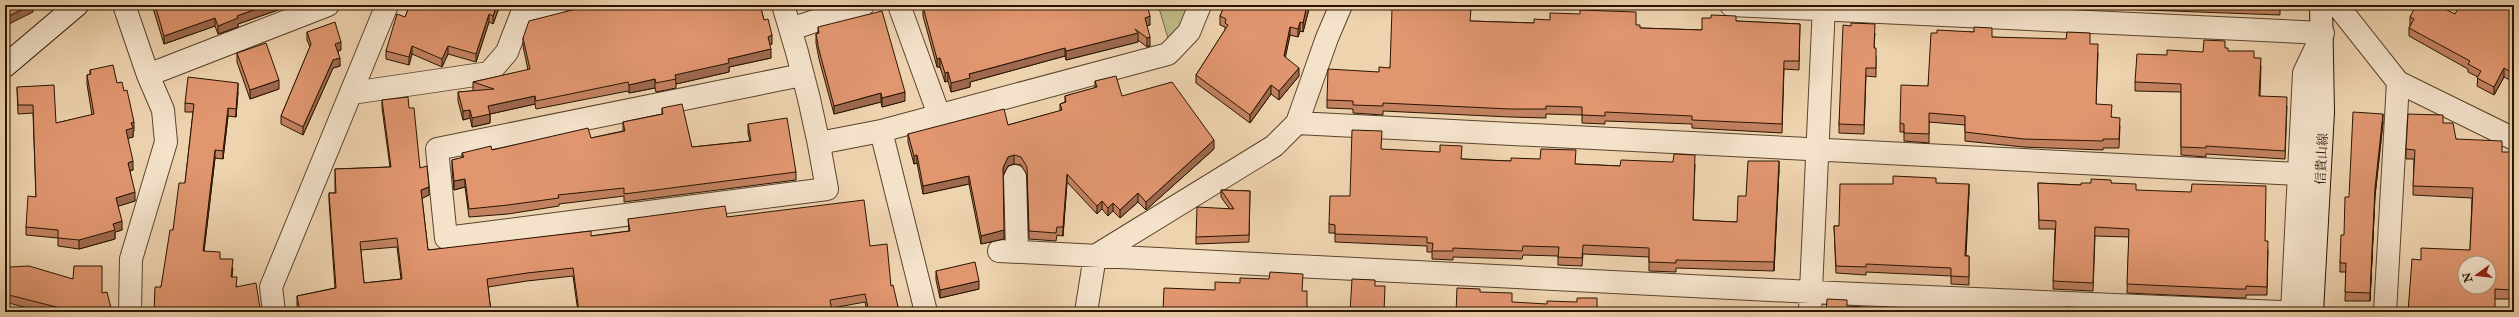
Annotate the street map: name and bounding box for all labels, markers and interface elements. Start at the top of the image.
street label: 信貴山線 [2313,133,2331,185]
north arrow [2457,255,2497,295]
text: N [2460,270,2476,285]

